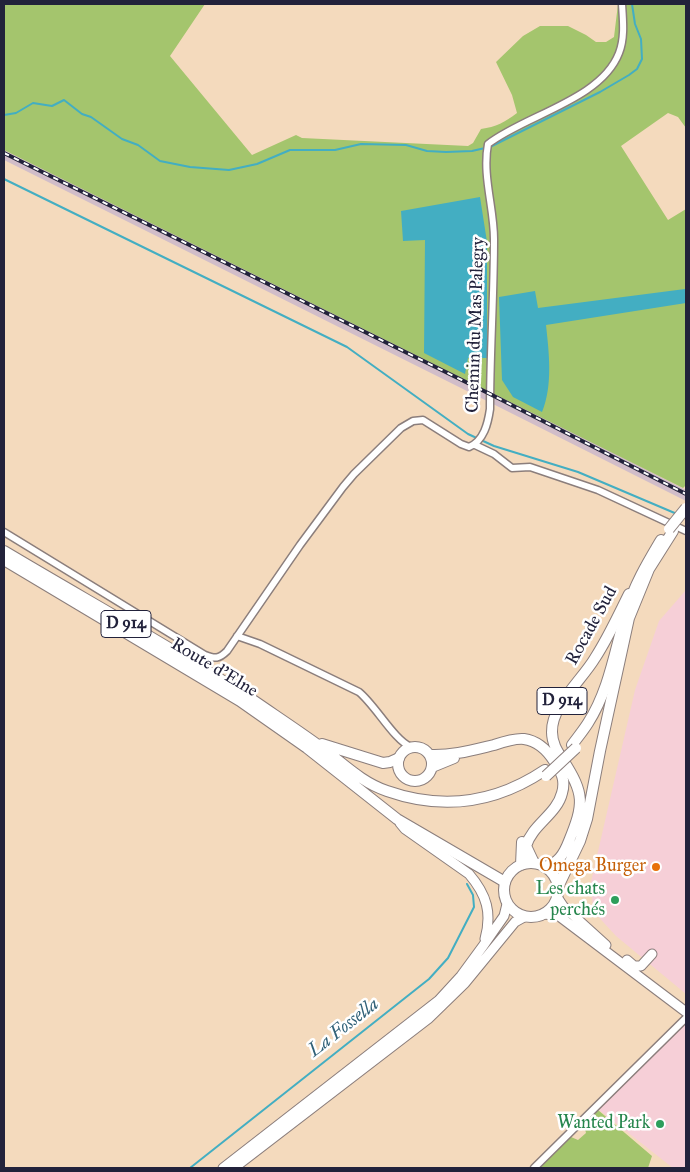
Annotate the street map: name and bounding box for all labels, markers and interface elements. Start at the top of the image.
street label: Chemin du Mas Palegry [462,237,490,413]
street label: Rocade Sud [562,583,622,669]
road number: D 914 [101,610,151,638]
street label: Route d'Elne [167,634,261,702]
road number: D 914 [537,688,587,714]
place label: Omega Burger [539,856,646,878]
marker: Omega Burger [650,861,662,873]
place label: Les chats perchés [536,879,605,922]
marker: Les chats perchés [609,894,621,906]
water label: La Fossella [304,993,384,1063]
place label: Wanted Park [557,1113,650,1135]
marker: Wanted Park [654,1118,666,1130]

